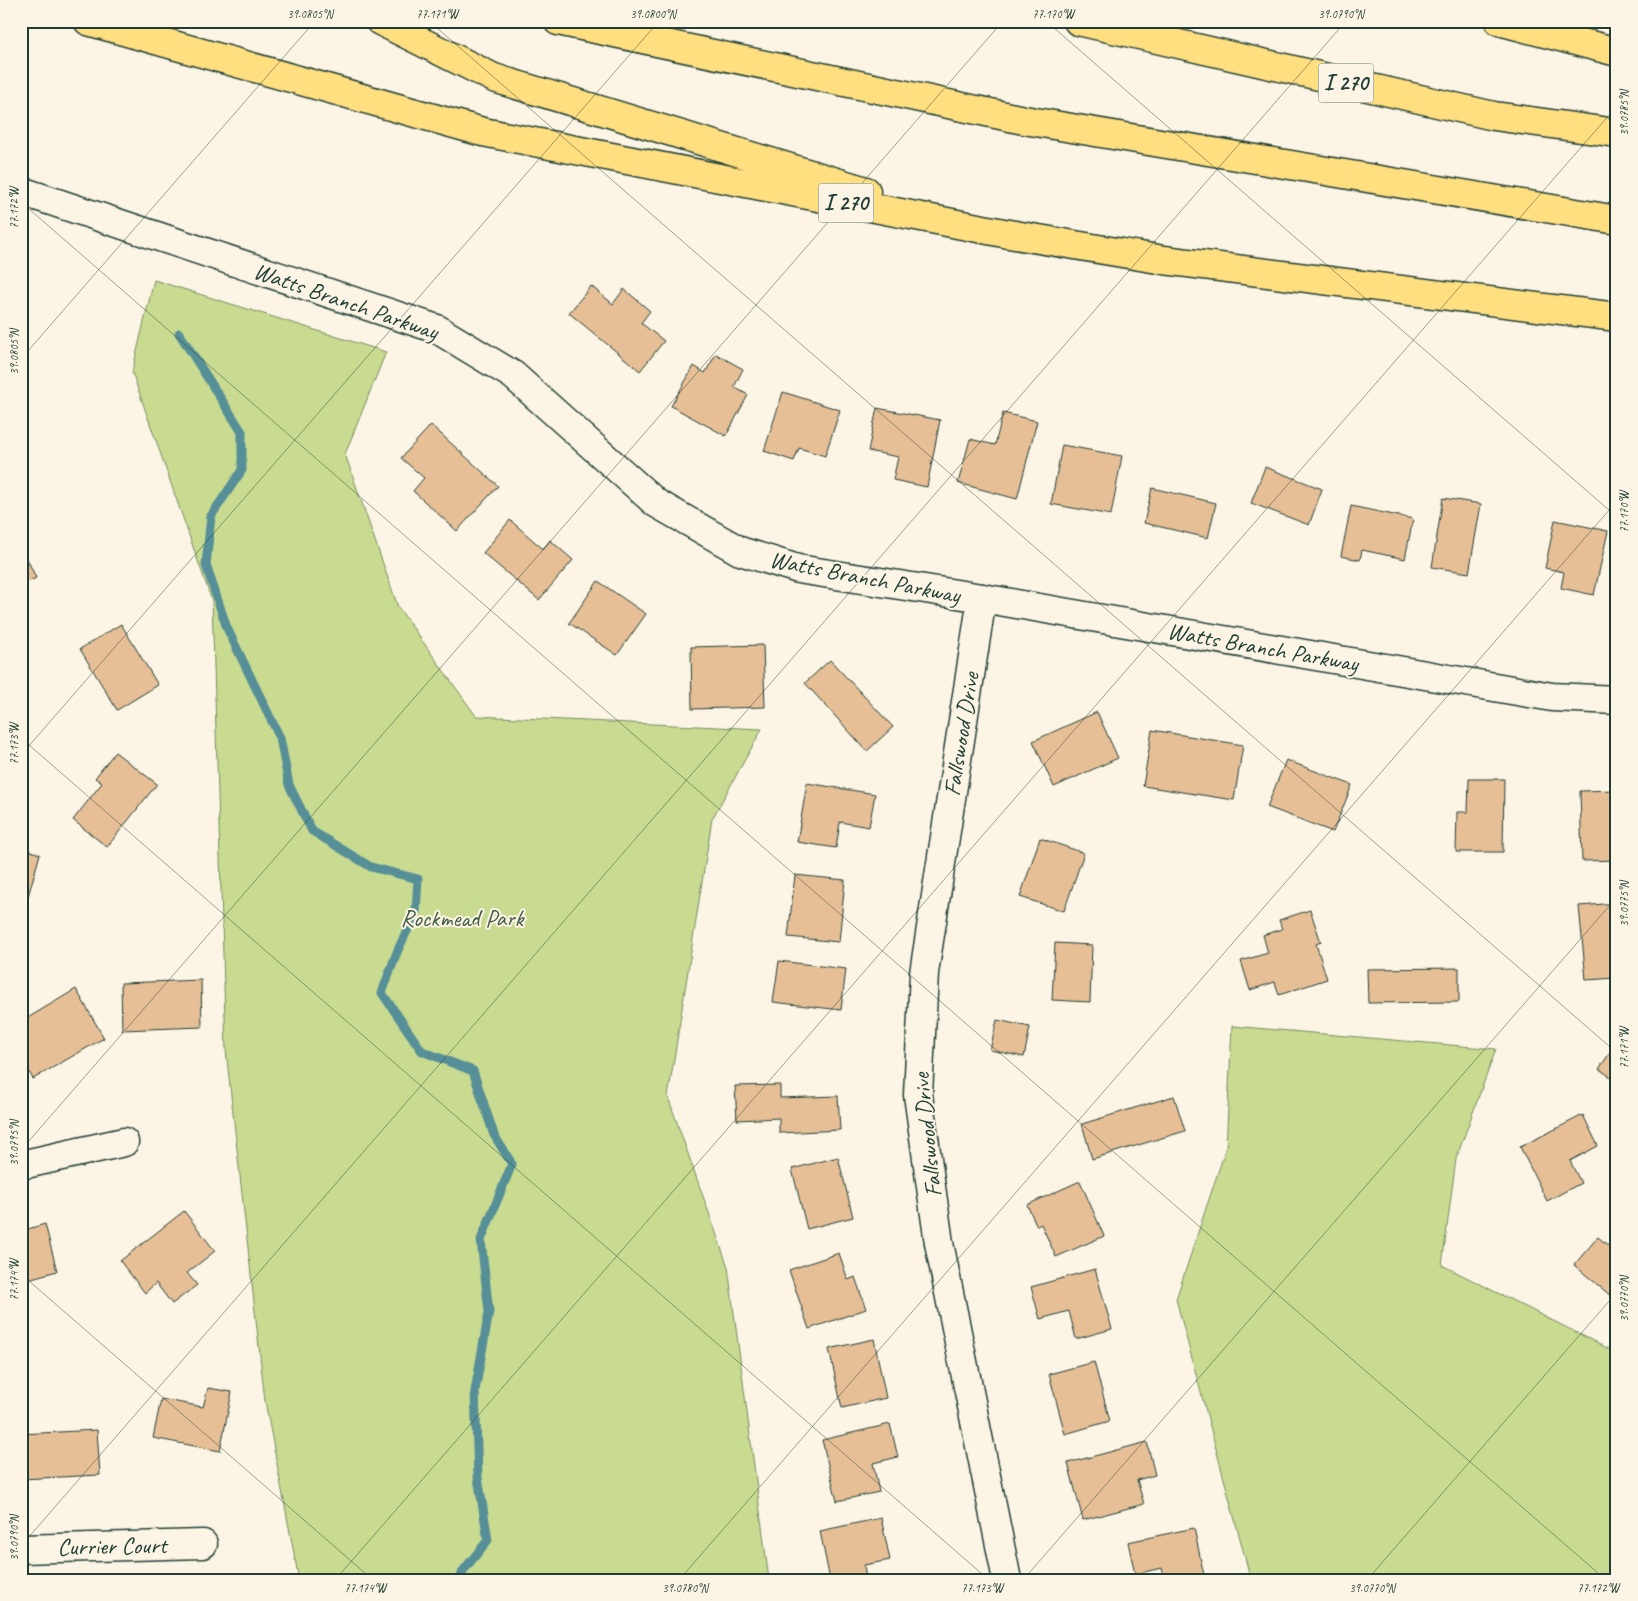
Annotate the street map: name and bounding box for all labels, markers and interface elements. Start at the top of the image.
text: 39.0805°N [287,6,334,22]
text: 77.171°W [416,6,460,22]
text: 39.0800°N [630,6,677,22]
text: 77.170°W [1032,6,1076,22]
text: 39.0790°N [1318,6,1365,22]
road number: I 270 [1318,64,1374,102]
text: 39.0785°N [1616,89,1632,136]
road number: I 270 [818,184,874,222]
text: 77.172°W [6,185,22,229]
street label: Watts Branch Parkway [250,255,444,347]
text: 39.0805°N [6,328,22,375]
text: 77.170°W [1616,489,1632,533]
street label: Watts Branch Parkway [767,544,964,610]
street label: Watts Branch Parkway [1165,615,1362,679]
street label: Fallswood Drive [936,668,986,798]
text: 77.173°W [6,721,22,765]
text: 39.0775°N [1616,880,1632,927]
park label: Rockmead Park [401,903,526,933]
text: 77.171°W [1616,1025,1632,1069]
street label: Fallswood Drive [905,1069,948,1199]
text: 39.0795°N [6,1119,22,1166]
text: 77.174°W [6,1257,22,1301]
text: 39.0770°N [1616,1275,1632,1322]
text: 39.0790°N [6,1514,22,1561]
street label: Currier Court [57,1530,169,1562]
text: 77.174°W [344,1580,388,1596]
text: 39.0780°N [662,1580,709,1596]
text: 77.173°W [961,1580,1005,1596]
text: 39.0770°N [1349,1580,1396,1596]
text: 77.172°W [1577,1580,1621,1596]

